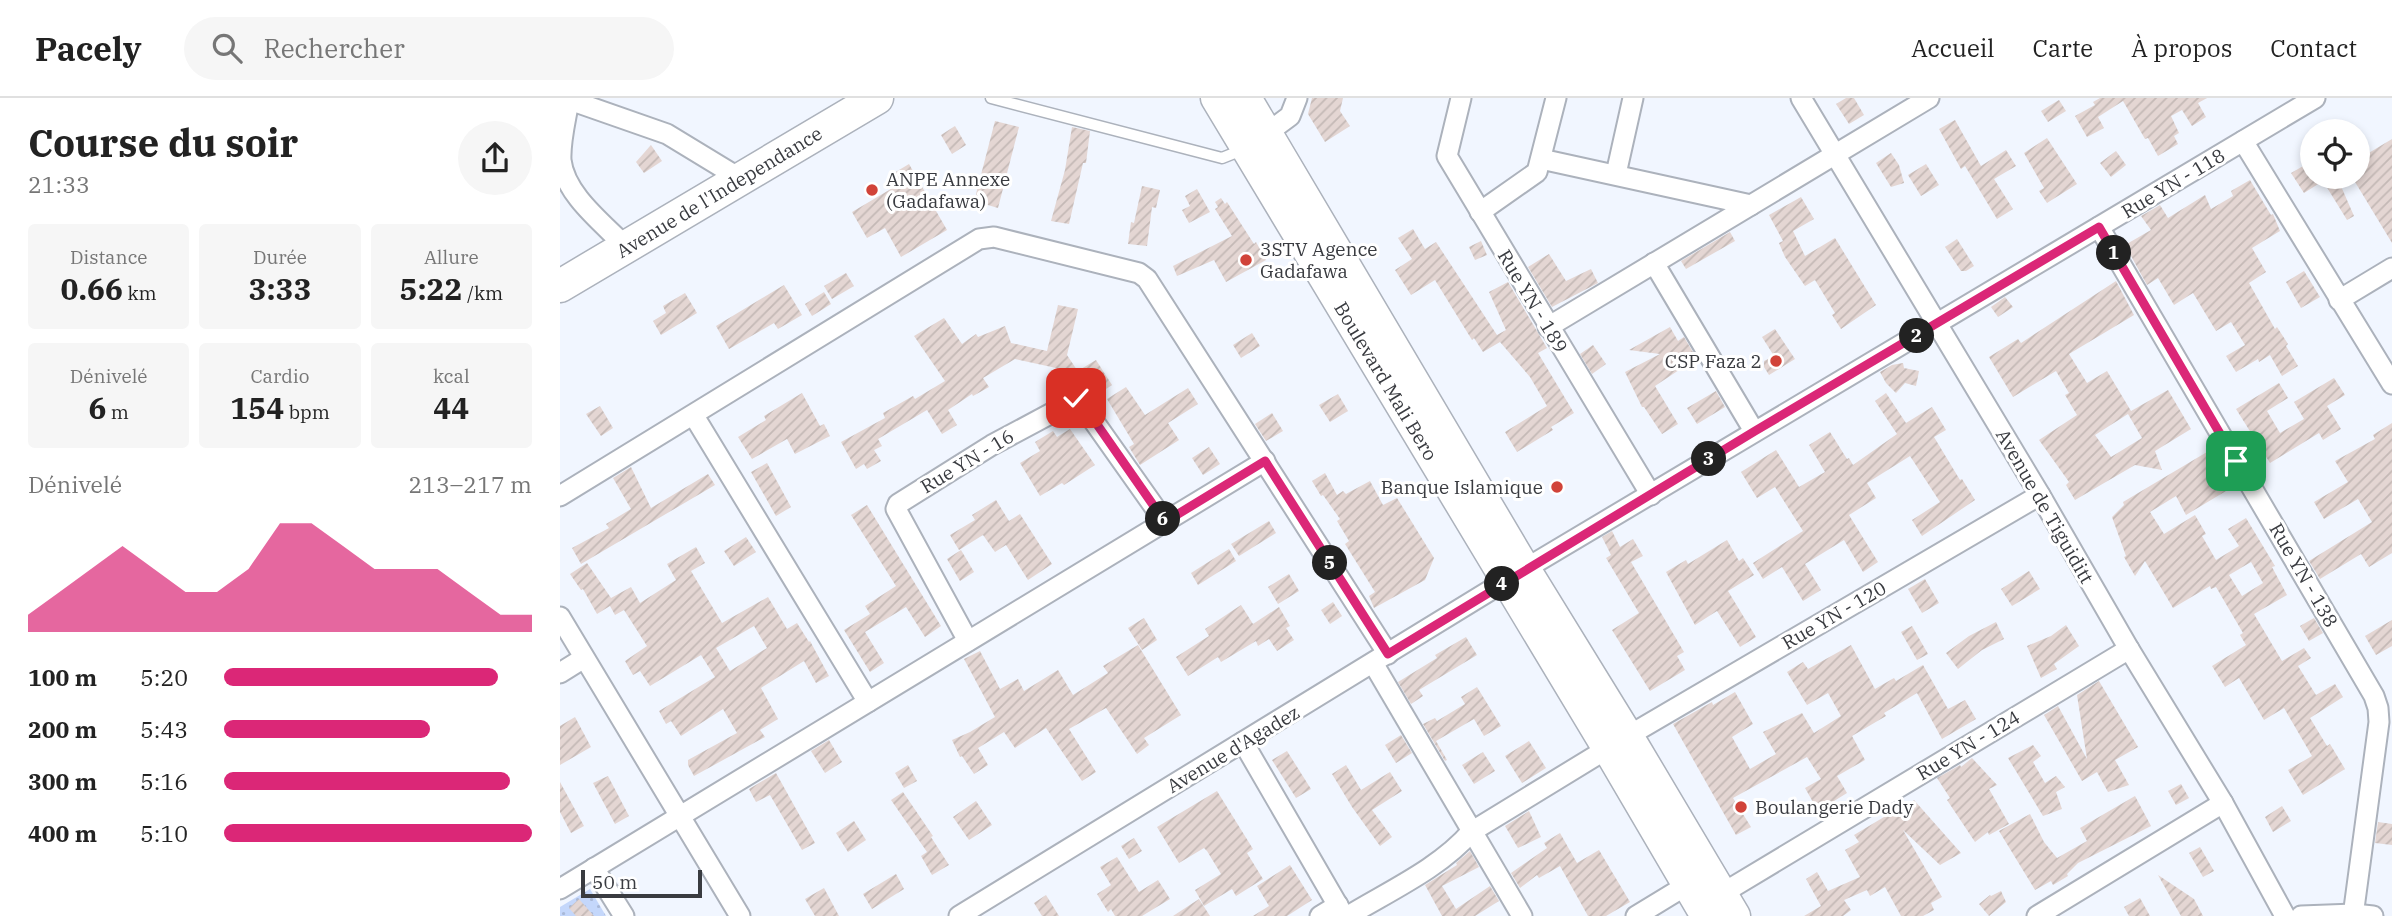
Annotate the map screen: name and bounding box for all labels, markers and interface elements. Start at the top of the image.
search box [184,17,674,80]
text: Pacely [35,27,142,70]
icon: search [208,29,246,67]
text: Rechercher [264,31,405,65]
text: Accueil [1911,32,1995,64]
text: Carte [2033,32,2093,64]
text: À propos [2131,32,2232,64]
text: Contact [2270,32,2357,64]
text: Course du soir [28,118,298,167]
map controls [2300,119,2370,189]
button: locate [2300,119,2370,189]
button: share [458,121,532,195]
street label: Avenue de l'Independance [612,121,826,263]
street label: Rue YN - 118 [2117,143,2229,223]
place label: ANPE Annexe (Gadafawa) [886,167,1010,213]
text: 21:33 [28,169,90,199]
marker: ANPE Annexe (Gadafawa) [864,182,880,198]
pin: 1 [2096,236,2132,270]
place label: 3STV Agence Gadafawa [1260,237,1378,283]
text: 1 [2108,240,2119,264]
text: Distance [70,245,147,269]
text: Durée [253,245,307,269]
text: Allure [424,245,479,269]
street label: Rue YN - 189 [1493,245,1573,357]
marker: 3STV Agence Gadafawa [1238,252,1254,268]
text: 0.66 [61,269,123,308]
text: 3:33 [248,269,312,308]
text: 5:22 [399,269,463,308]
text: km [123,281,157,305]
text: /km [463,281,503,305]
street label: Boulevard Mali Bero [1329,297,1443,465]
pin: 2 [1900,318,1934,354]
text: 2 [1911,323,1922,347]
place label: CSP Faza 2 [1665,349,1762,373]
marker: CSP Faza 2 [1768,353,1784,369]
text: Dénivelé [70,364,148,388]
text: Cardio [250,364,310,388]
text: kcal [433,364,470,388]
pin [1046,368,1106,428]
icon: check [1057,379,1095,417]
text: 6 [88,388,106,427]
text: 154 [230,388,284,427]
text: 44 [433,388,469,427]
text: m [106,400,129,424]
text: bpm [284,400,330,424]
street label: Rue YN - 16 [916,424,1018,498]
street label: Avenue de Tiguiditt [1991,424,2099,588]
pin [2206,431,2266,491]
pin: 3 [1692,442,1726,476]
icon: arrive [2217,442,2255,480]
text: 3 [1703,446,1714,470]
text: Dénivelé [28,469,122,499]
text: 213–217 m [408,469,532,499]
place label: Banque Islamique [1381,475,1543,499]
marker: Banque Islamique [1549,479,1565,495]
pin: 6 [1146,502,1180,536]
text: 6 [1157,506,1168,530]
street label: Rue YN - 138 [2265,519,2343,631]
pin: 5 [1312,546,1348,580]
text: 5 [1324,550,1335,574]
pin: 4 [1485,566,1520,602]
text: 4 [1496,571,1507,595]
street label: Rue YN - 120 [1778,576,1890,654]
text: 100 m [28,662,97,692]
text: 5:20 [140,662,188,692]
street label: Avenue d'Agadez [1162,700,1304,798]
street label: Rue YN - 124 [1912,705,2024,785]
text: 200 m [28,714,97,744]
text: 5:43 [140,714,188,744]
text: 300 m [28,766,97,796]
text: 5:16 [140,766,188,796]
place label: Boulangerie Dady [1755,795,1914,819]
marker: Boulangerie Dady [1733,799,1749,815]
text: 400 m [28,818,97,848]
text: 5:10 [140,818,188,848]
scale bar [581,867,702,899]
text: 50 m [592,870,637,894]

